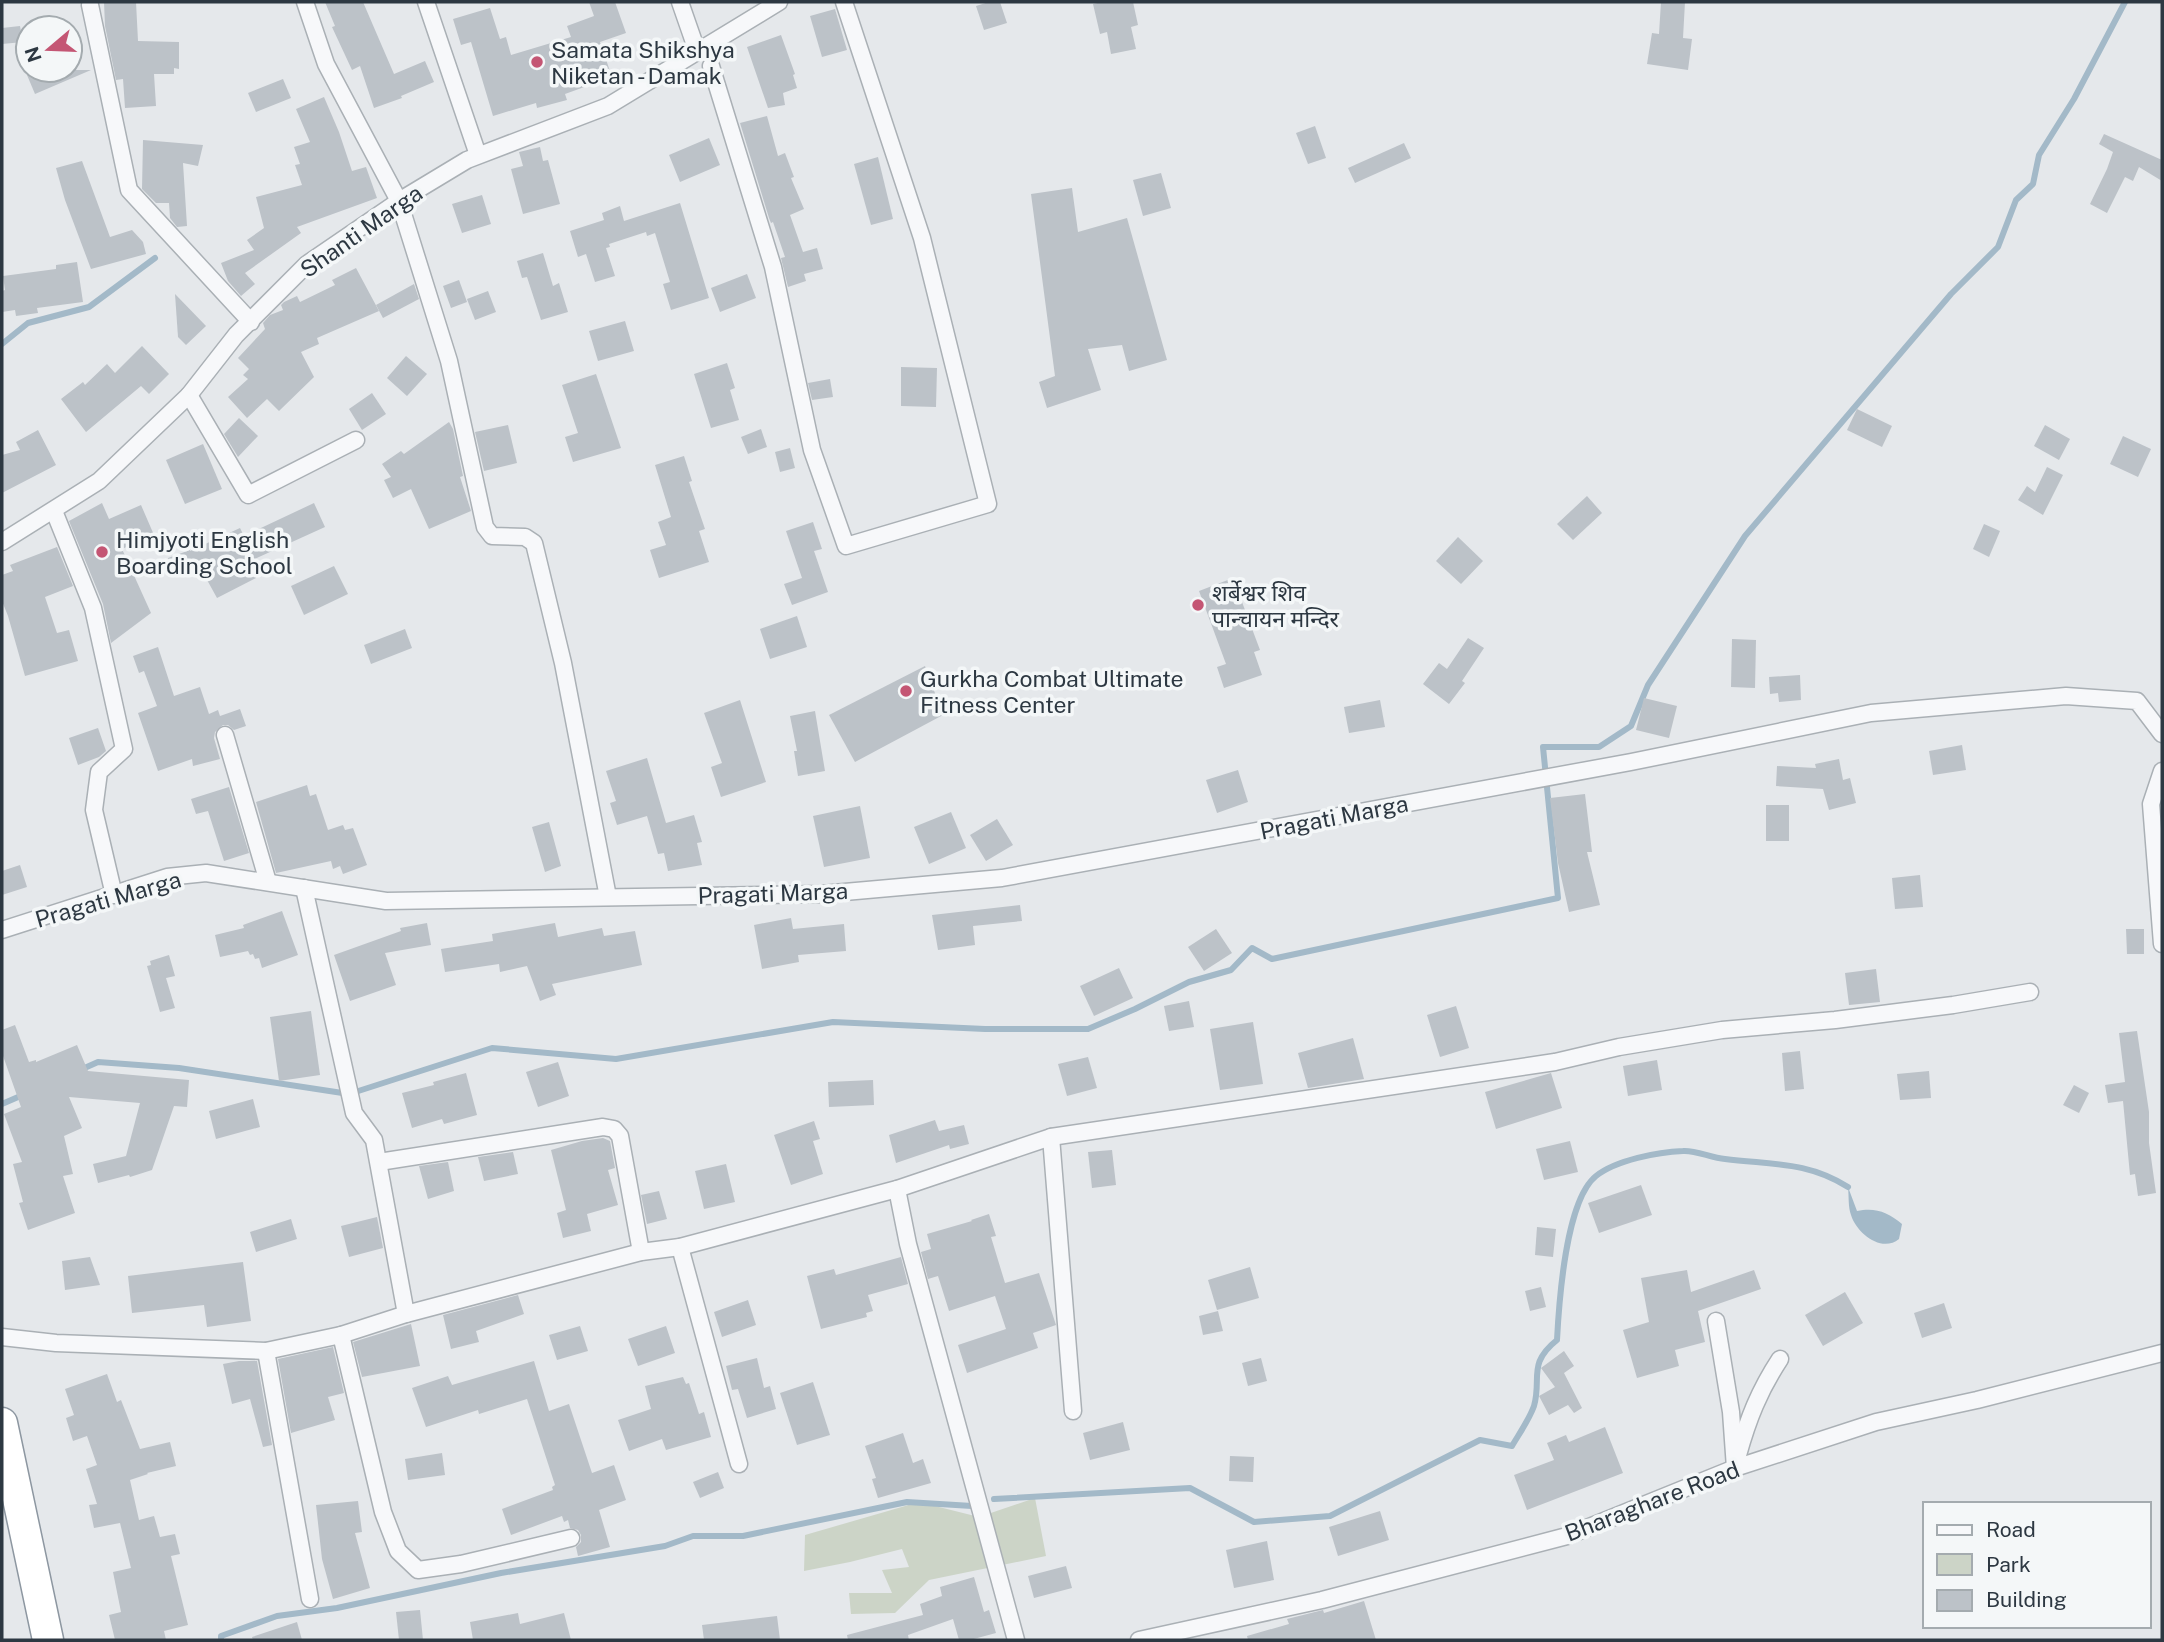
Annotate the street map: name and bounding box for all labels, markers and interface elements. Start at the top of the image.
north arrow [14,14,84,84]
place label: Samata Shikshya Niketan - Damak [551,36,735,89]
text: N [20,44,46,65]
marker: Samata Shikshya Niketan - Damak [529,54,545,70]
street label: Shanti Marga [295,179,427,283]
place label: Himjyoti English Boarding School [116,526,293,579]
marker: Himjyoti English Boarding School [94,544,110,560]
place label: शर्बेश्वर शिव पान्चायन मन्दिर [1212,579,1340,632]
marker: शर्बेश्वर शिव पान्चायन मन्दिर [1190,597,1206,613]
place label: Gurkha Combat Ultimate Fitness Center [920,665,1184,718]
marker: Gurkha Combat Ultimate Fitness Center [898,683,914,699]
street label: Pragati Marga [1257,789,1411,845]
street label: Pragati Marga [32,865,184,933]
street label: Pragati Marga [697,877,849,909]
street label: Bharaghare Road [1561,1455,1743,1547]
legend [1923,1502,2150,1628]
text: Road [1986,1517,2036,1542]
text: Park [1986,1552,2031,1577]
text: Building [1986,1587,2067,1612]

